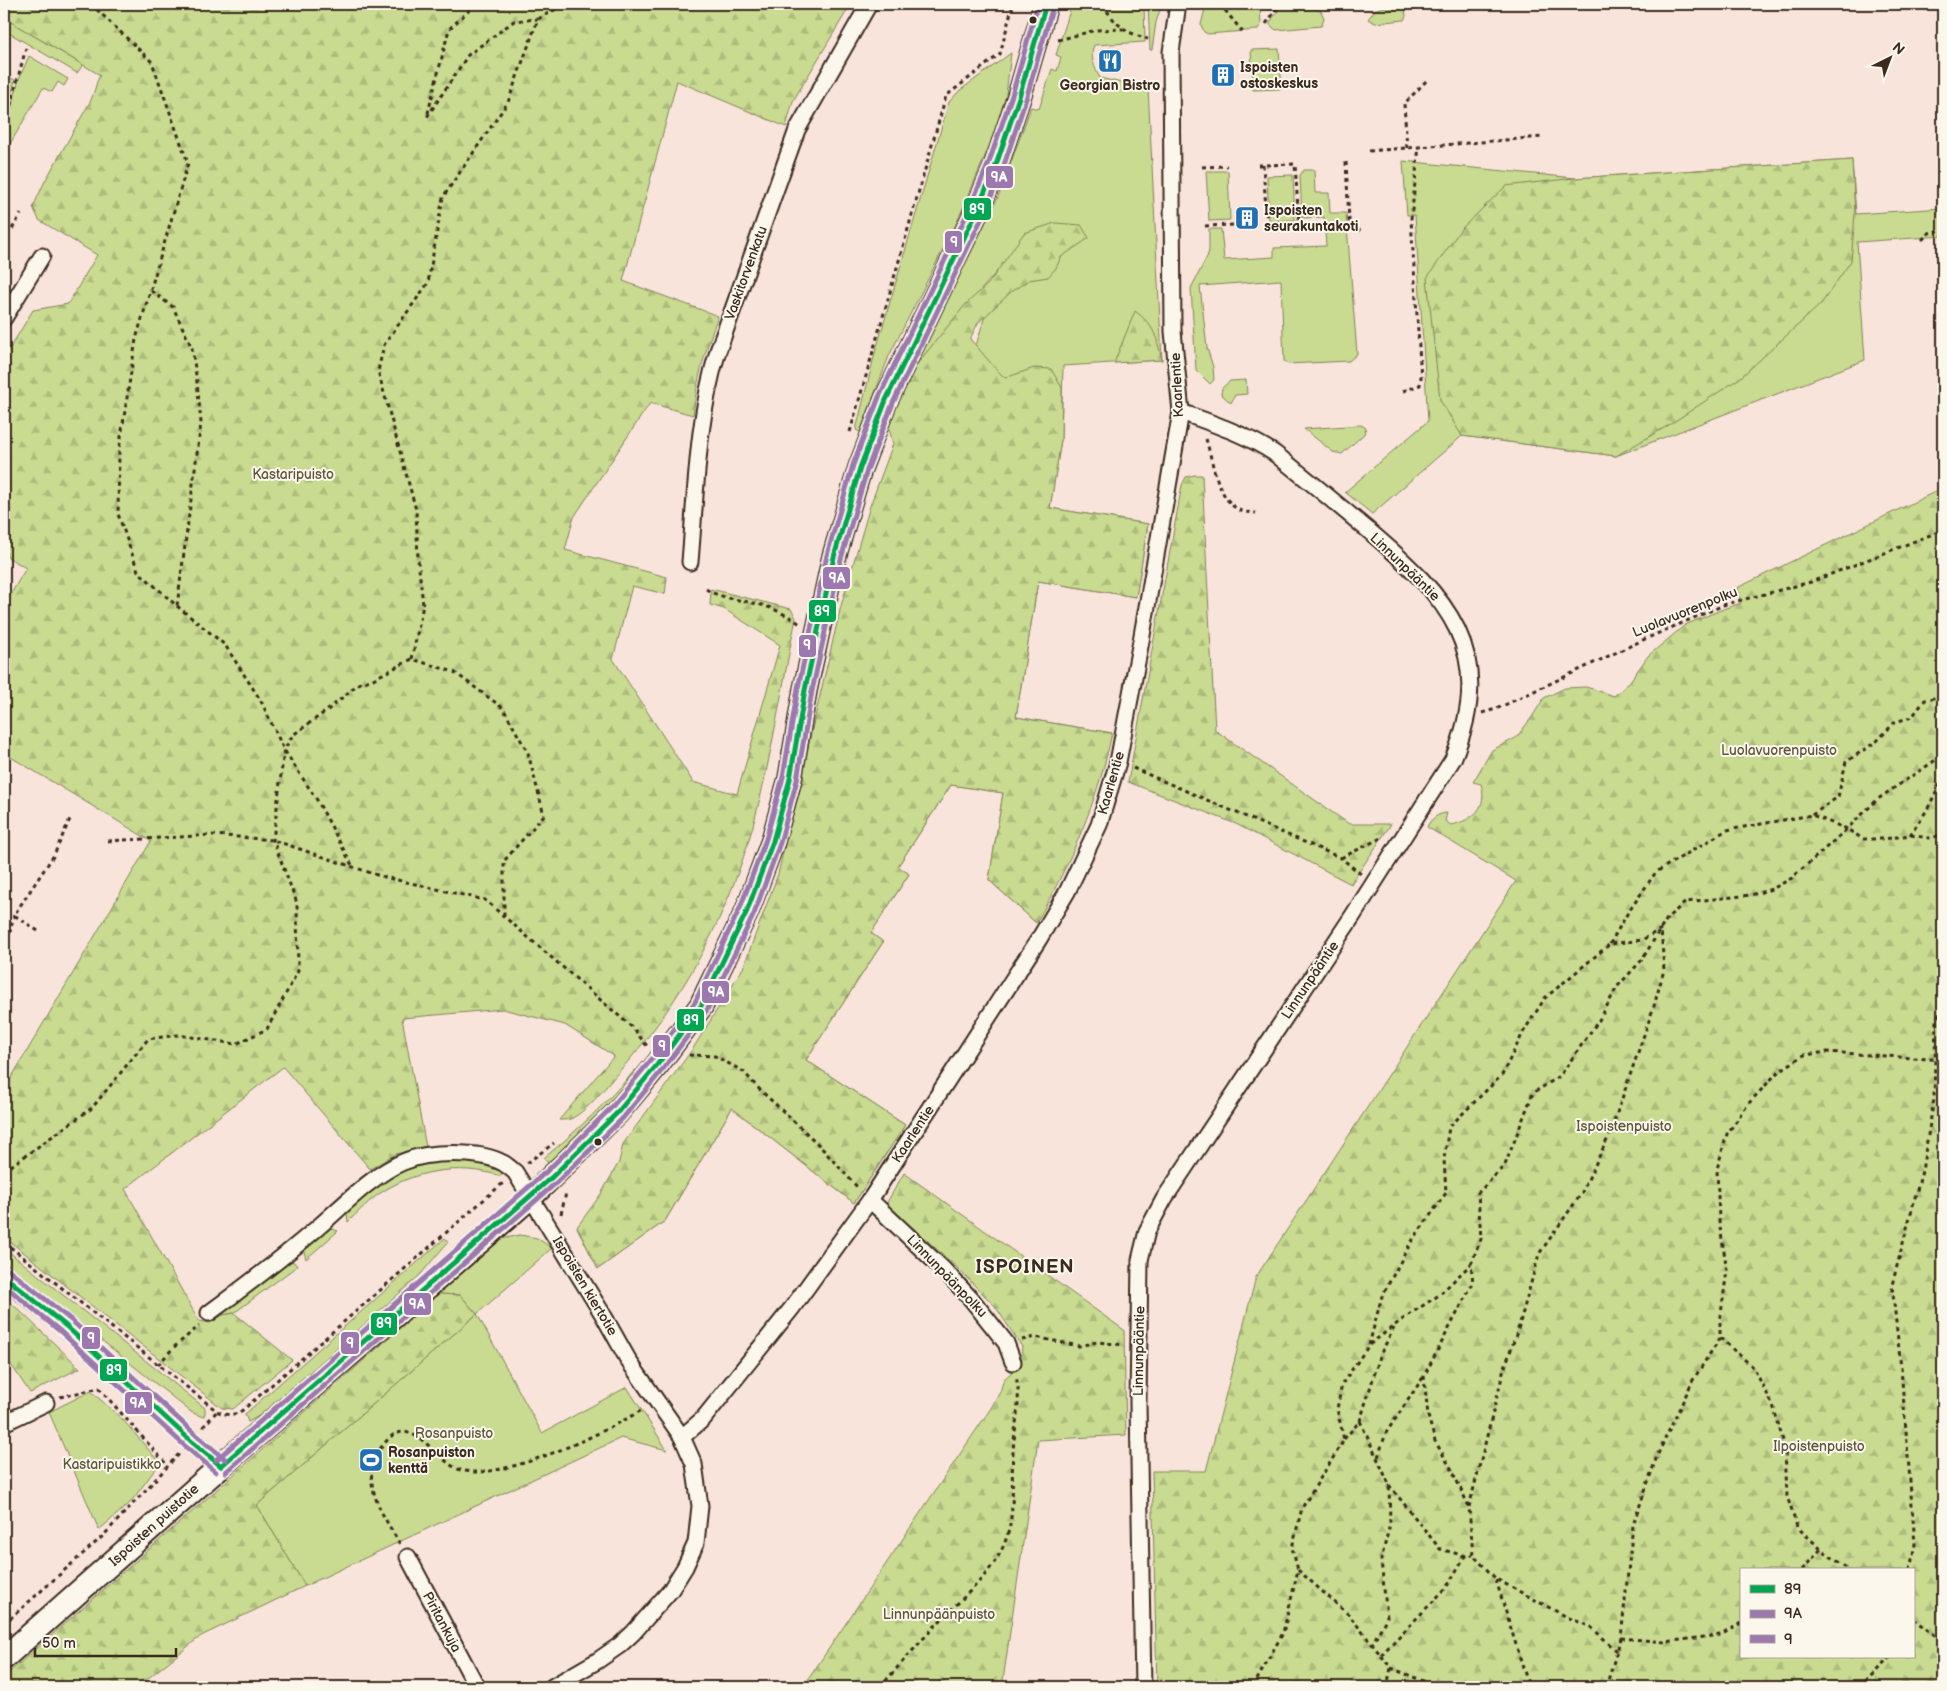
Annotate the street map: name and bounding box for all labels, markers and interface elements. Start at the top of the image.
unlabelled marker [1028,15,1038,25]
north arrow [1864,32,1914,82]
text: N [1889,39,1908,59]
restaurant icon: Georgian Bistro [1097,48,1123,74]
place label: Ispoisten ostoskeskus [1240,59,1318,92]
building icon: Ispoisten ostoskeskus [1210,62,1236,88]
place label: Georgian Bistro [1060,77,1160,94]
line badge: 9A [985,165,1014,189]
text: 9A [991,169,1008,186]
line badge: 89 [963,197,992,221]
text: 89 [969,201,985,218]
place label: Ispoisten seurakuntakoti [1264,202,1359,235]
building icon: Ispoisten seurakuntakoti [1234,205,1260,231]
street label: Vaskitorvenkatu [721,224,771,322]
line badge: 9 [944,230,963,254]
text: 9 [950,234,958,251]
street label: Kaarlentie [1167,352,1187,418]
park label: Kastaripuisto [252,466,334,483]
street label: Linnunpääntie [1367,529,1443,605]
line badge: 9A [822,566,851,590]
text: 9A [829,570,846,587]
street label: Luolavuorenpolku [1630,583,1740,641]
line badge: 89 [808,599,837,623]
text: 89 [814,603,830,620]
line badge: 9 [798,634,817,658]
text: 9 [803,637,811,654]
park label: Luolavuorenpuisto [1721,742,1837,759]
street label: Kaarlentie [1094,749,1128,817]
street label: Linnunpääntie [1278,938,1342,1022]
line badge: 9A [701,980,730,1004]
text: 9A [708,984,725,1001]
line badge: 89 [676,1008,705,1032]
text: 89 [683,1012,699,1029]
line badge: 9 [652,1034,671,1058]
text: 9 [658,1038,666,1055]
street label: Kaarlentie [888,1102,938,1166]
park label: Ispoistenpuisto [1576,1118,1672,1135]
unlabelled marker [593,1137,603,1147]
street label: Linnunpäänpolku [903,1231,991,1321]
street label: Ispoisten kiertotie [549,1233,621,1339]
district label: ISPOINEN [975,1256,1075,1279]
line badge: 9A [403,1292,432,1316]
text: 9A [409,1296,426,1313]
street label: Linnunpääntie [1130,1306,1148,1396]
line badge: 89 [370,1312,398,1336]
text: 89 [376,1315,392,1332]
line badge: 9 [81,1326,101,1350]
text: 9 [87,1330,95,1347]
line badge: 9 [340,1331,360,1355]
text: 9 [346,1335,354,1352]
line badge: 89 [99,1358,128,1382]
text: 89 [106,1362,122,1379]
line badge: 9A [124,1391,153,1415]
text: 9A [130,1395,147,1412]
park label: Rosanpuisto [415,1425,493,1442]
park label: Ilpoistenpuisto [1773,1438,1865,1455]
place label: Rosanpuiston kenttä [388,1444,475,1477]
sports icon: Rosanpuiston kenttä [358,1447,384,1473]
park label: Kastaripuistikko [63,1456,161,1473]
street label: Ispoisten puistotie [106,1480,202,1570]
legend [1740,1568,1914,1658]
text: 89 [1784,1580,1801,1599]
street label: Piritankuja [419,1589,465,1655]
text: 9A [1784,1604,1803,1623]
park label: Linnunpäänpuisto [883,1606,995,1623]
scale bar [35,1626,176,1658]
text: 9 [1784,1630,1793,1649]
text: 50 m [42,1634,76,1653]

